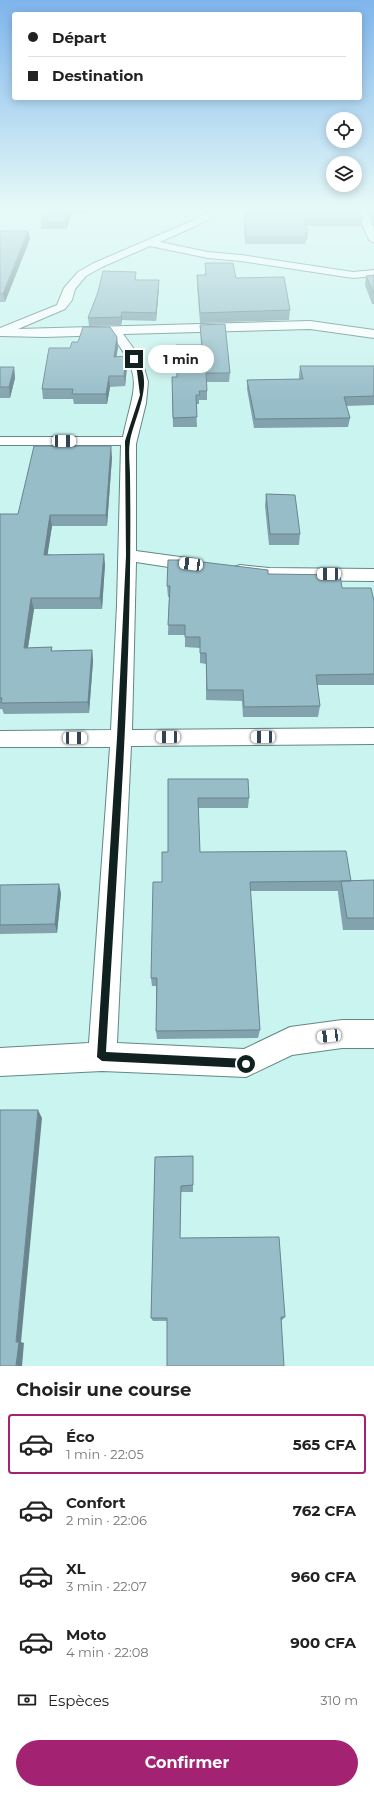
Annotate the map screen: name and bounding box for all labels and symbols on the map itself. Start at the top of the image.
callout: 1 min [148,345,214,373]
route end [125,350,143,368]
car [52,435,76,447]
car [178,557,204,571]
car [317,568,341,580]
car [156,731,180,743]
car [251,731,275,743]
car [63,732,87,744]
car [316,1029,342,1043]
route start [237,1055,255,1073]

